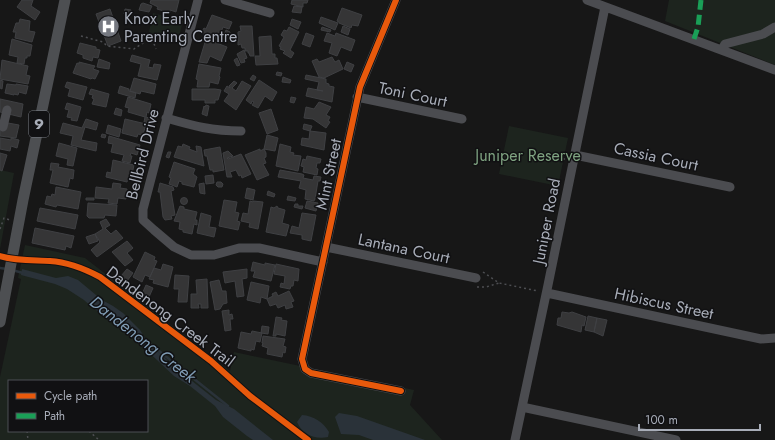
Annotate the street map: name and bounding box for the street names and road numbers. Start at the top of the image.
street label: Toni Court [377,76,449,113]
street label: Bellbird Drive [120,106,165,202]
road number: 9 [29,111,49,137]
street label: Mint Street [310,136,347,212]
street label: Cassia Court [612,136,700,177]
street label: Juniper Road [527,176,566,268]
street label: Lantana Court [356,228,452,269]
street label: Dandenong Creek Trail [103,262,239,370]
street label: Hibiscus Street [612,282,716,325]

